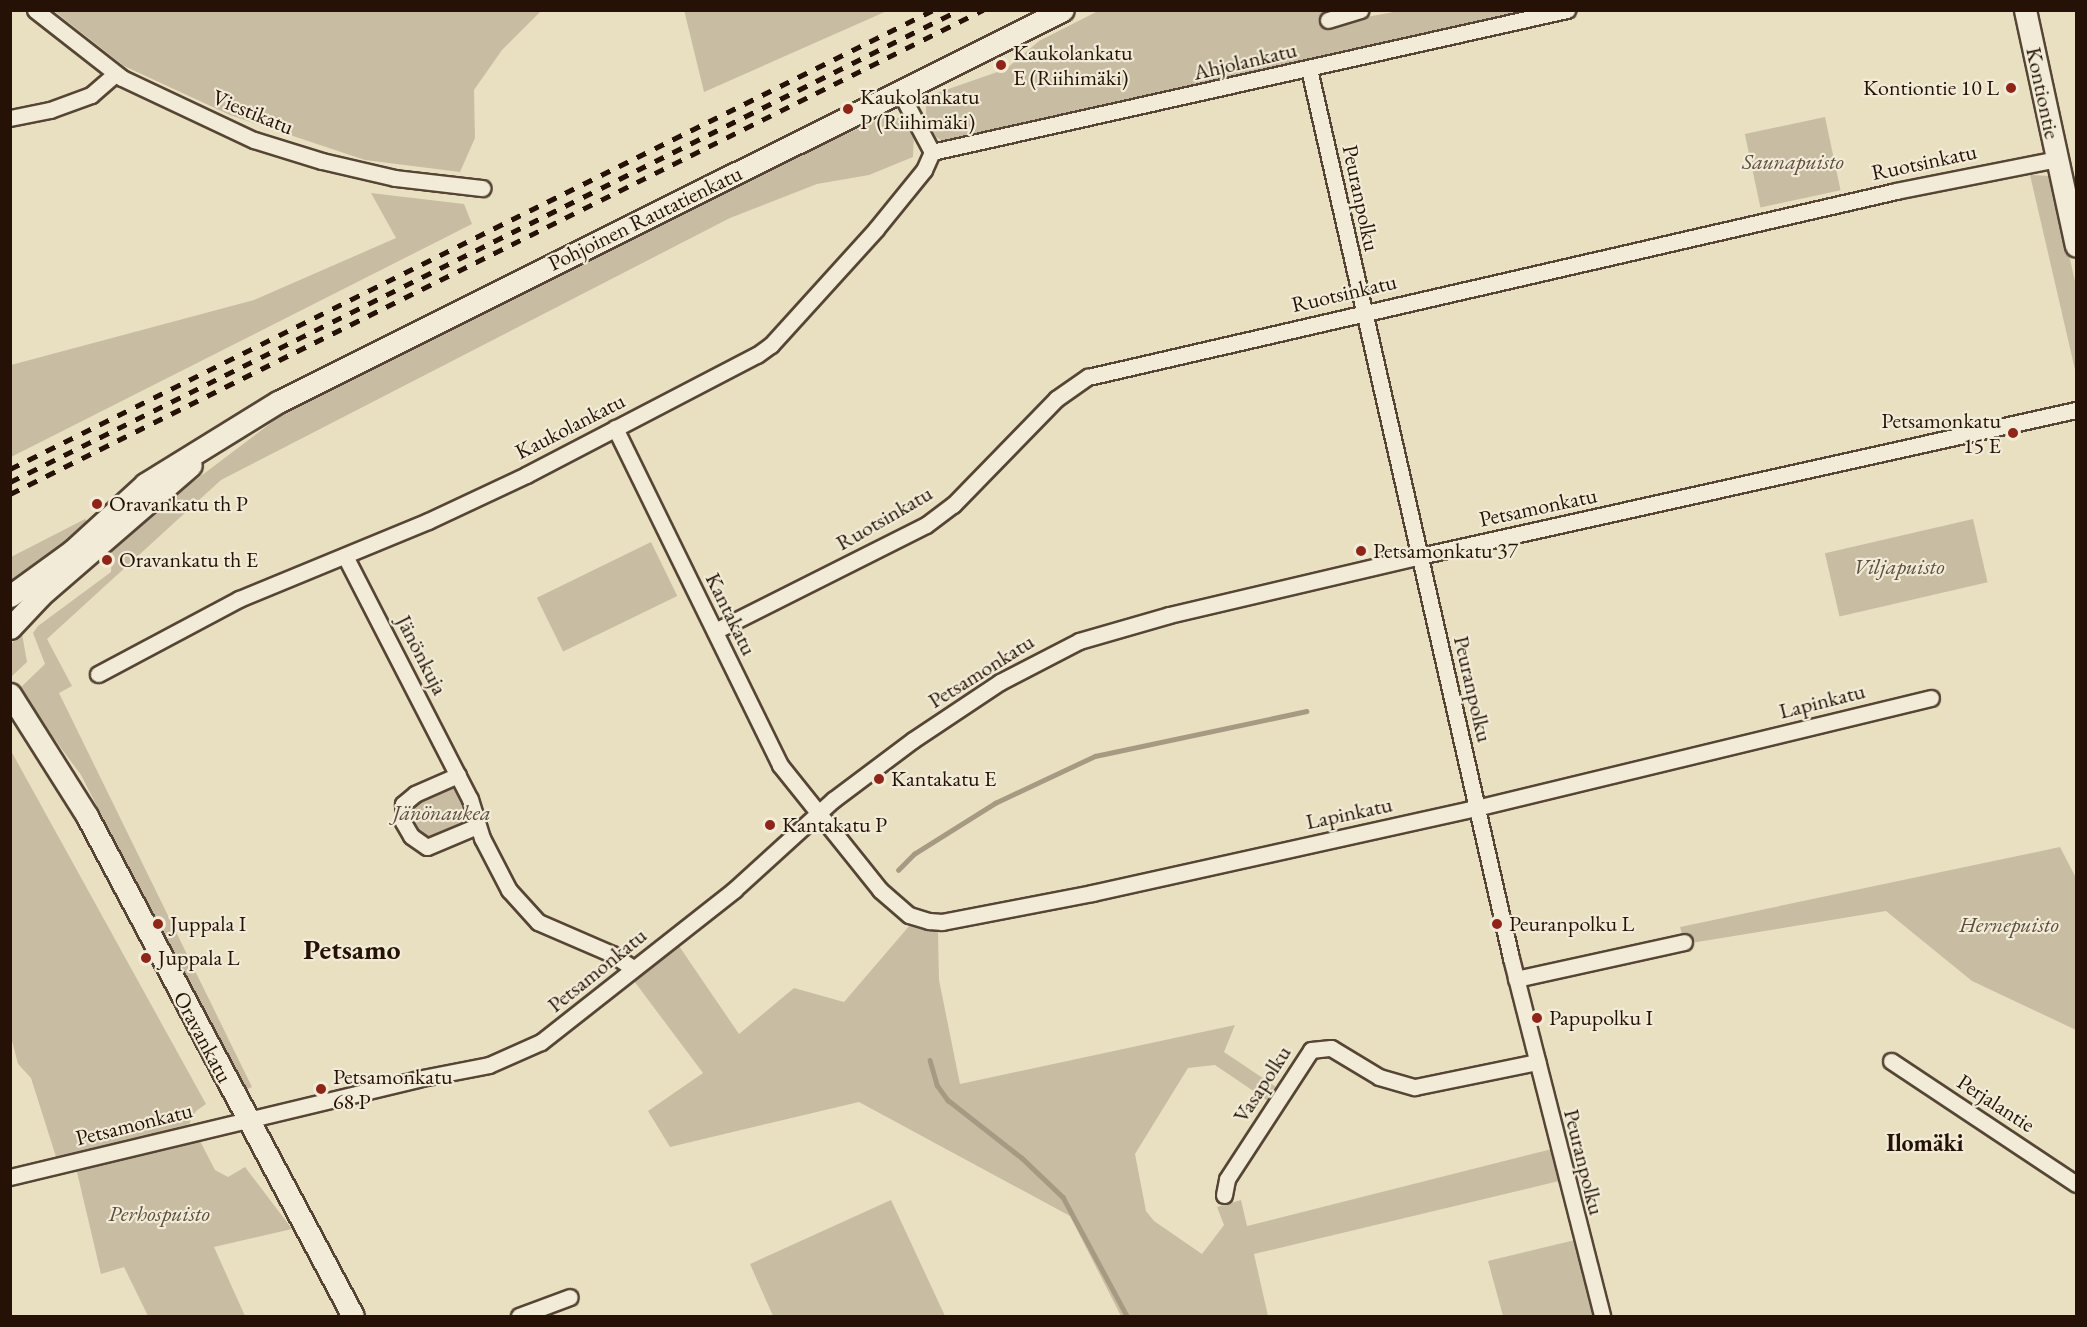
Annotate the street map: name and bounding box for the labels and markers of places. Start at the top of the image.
place label: Kaukolankatu E (Riihimäki) [1013,39,1133,90]
marker: Kaukolankatu E (Riihimäki) [994,58,1008,72]
place label: Kontiontie 10 L [1863,75,1999,101]
marker: Kontiontie 10 L [2004,81,2018,95]
place label: Kaukolankatu P (Riihimäki) [860,83,980,134]
marker: Kaukolankatu P (Riihimäki) [841,102,855,116]
place label: Petsamonkatu 15 E [1881,407,2001,458]
marker: Petsamonkatu 15 E [2006,426,2020,440]
place label: Oravankatu th P [109,491,248,517]
marker: Oravankatu th P [90,497,104,511]
place label: Petsamonkatu 37 [1373,538,1518,564]
marker: Petsamonkatu 37 [1354,544,1368,558]
place label: Oravankatu th E [119,547,258,573]
marker: Oravankatu th E [100,553,114,567]
place label: Kantakatu E [891,766,996,792]
marker: Kantakatu E [872,772,886,786]
place label: Kantakatu P [782,812,887,838]
marker: Kantakatu P [763,818,777,832]
place label: Juppala I [170,911,246,937]
place label: Peuranpolku L [1509,911,1634,937]
marker: Juppala I [151,917,165,931]
marker: Peuranpolku L [1490,917,1504,931]
place label: Juppala L [158,945,240,971]
marker: Juppala L [139,951,153,965]
place label: Papupolku I [1549,1005,1653,1031]
marker: Papupolku I [1530,1011,1544,1025]
place label: Petsamonkatu 68 P [333,1063,453,1114]
marker: Petsamonkatu 68 P [314,1082,328,1096]

